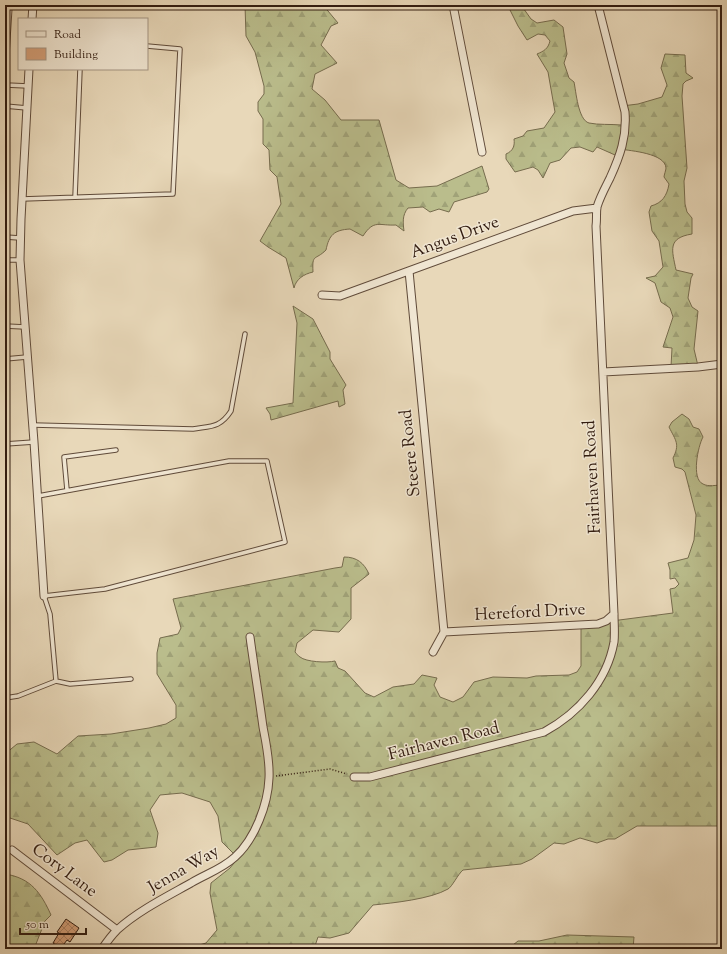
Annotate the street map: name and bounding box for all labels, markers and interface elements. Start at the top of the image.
legend [18,18,148,70]
text: Road [54,26,81,44]
text: Building [54,46,98,64]
street label: Angus Drive [407,211,503,265]
street label: Steere Road [394,408,428,498]
street label: Fairhaven Road [578,419,608,534]
street label: Hereford Drive [474,598,586,628]
street label: Fairhaven Road [386,716,502,767]
street label: Cory Lane [26,838,102,904]
street label: Jenna Way [143,840,224,900]
scale bar [20,910,86,936]
text: 50 m [25,916,49,934]

